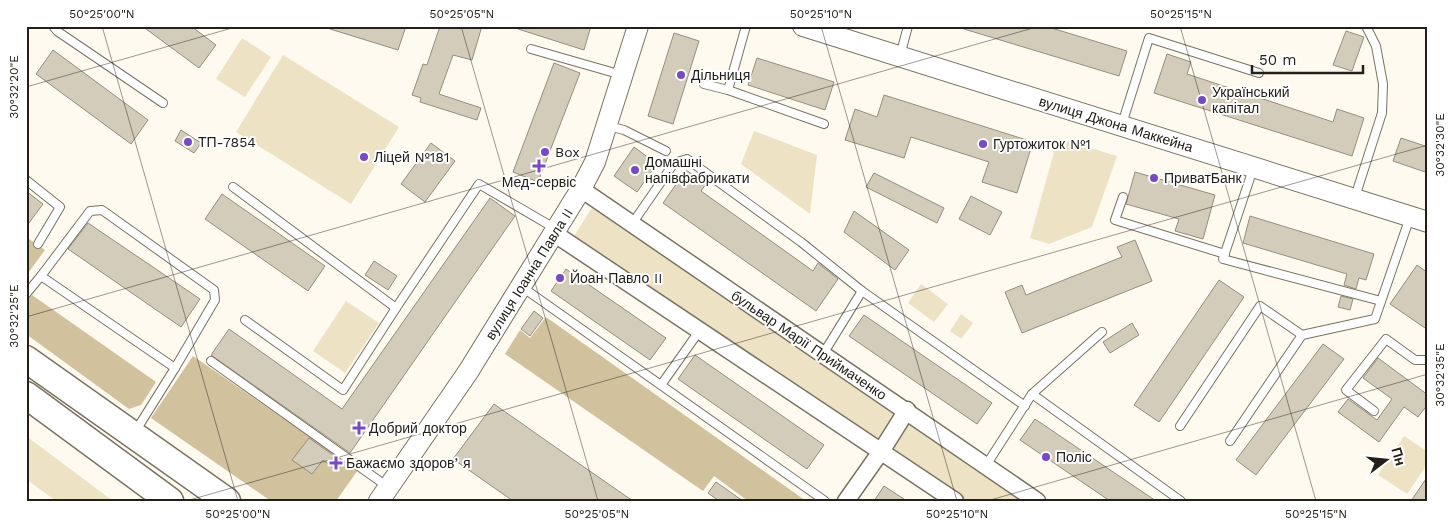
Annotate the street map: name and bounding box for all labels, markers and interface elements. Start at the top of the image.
text: 50°25'00"N [69,7,135,21]
text: 50°25'05"N [430,7,494,21]
text: 50°25'10"N [790,7,852,21]
text: 50°25'15"N [1150,7,1212,21]
scale bar [1252,42,1363,74]
text: 50 m [1259,51,1296,69]
text: 30°32'20"E [7,55,21,119]
place label: Дільниця [691,67,750,83]
marker: Дільниця [675,69,687,81]
place label: Український капітал [1212,84,1290,116]
street label: вулиця Джона Маккейна [1037,93,1195,155]
marker: Український капітал [1196,94,1208,106]
text: 30°32'30"E [1433,113,1447,177]
place label: ТП-7854 [198,134,256,150]
marker: ТП-7854 [182,136,194,148]
place label: Гуртожиток №1 [993,136,1091,152]
marker: Гуртожиток №1 [977,138,989,150]
place label: Box [555,144,580,160]
marker: Box [539,146,551,158]
place label: Ліцей №181 [374,149,449,165]
marker: Ліцей №181 [358,151,370,163]
place label: Домашні напівфабрикати [645,154,750,186]
marker: Мед-сервіс [533,160,545,172]
marker: Домашні напівфабрикати [629,164,641,176]
place label: ПриватБанк [1164,170,1243,186]
marker: ПриватБанк [1148,172,1160,184]
place label: Мед-сервіс [502,174,576,190]
street label: вулиця Іоанна Павла II [482,205,576,343]
place label: Йоан Павло II [570,269,662,286]
marker: Йоан Павло II [554,272,566,284]
text: 30°32'25"E [7,284,21,348]
street label: бульвар Марії Приймаченко [728,287,890,403]
text: 30°32'35"E [1433,343,1447,407]
place label: Добрий доктор [369,420,467,436]
marker: Добрий доктор [353,422,365,434]
north arrow [1362,434,1412,484]
text: Пн [1388,445,1409,468]
place label: Поліс [1056,449,1092,465]
marker: Поліс [1040,451,1052,463]
place label: Бажаємо здоровʼя [346,455,471,471]
marker: Бажаємо здоровʼя [330,457,342,469]
text: 50°25'00"N [205,507,271,521]
text: 50°25'05"N [565,507,629,521]
text: 50°25'10"N [926,507,988,521]
text: 50°25'15"N [1285,507,1347,521]

